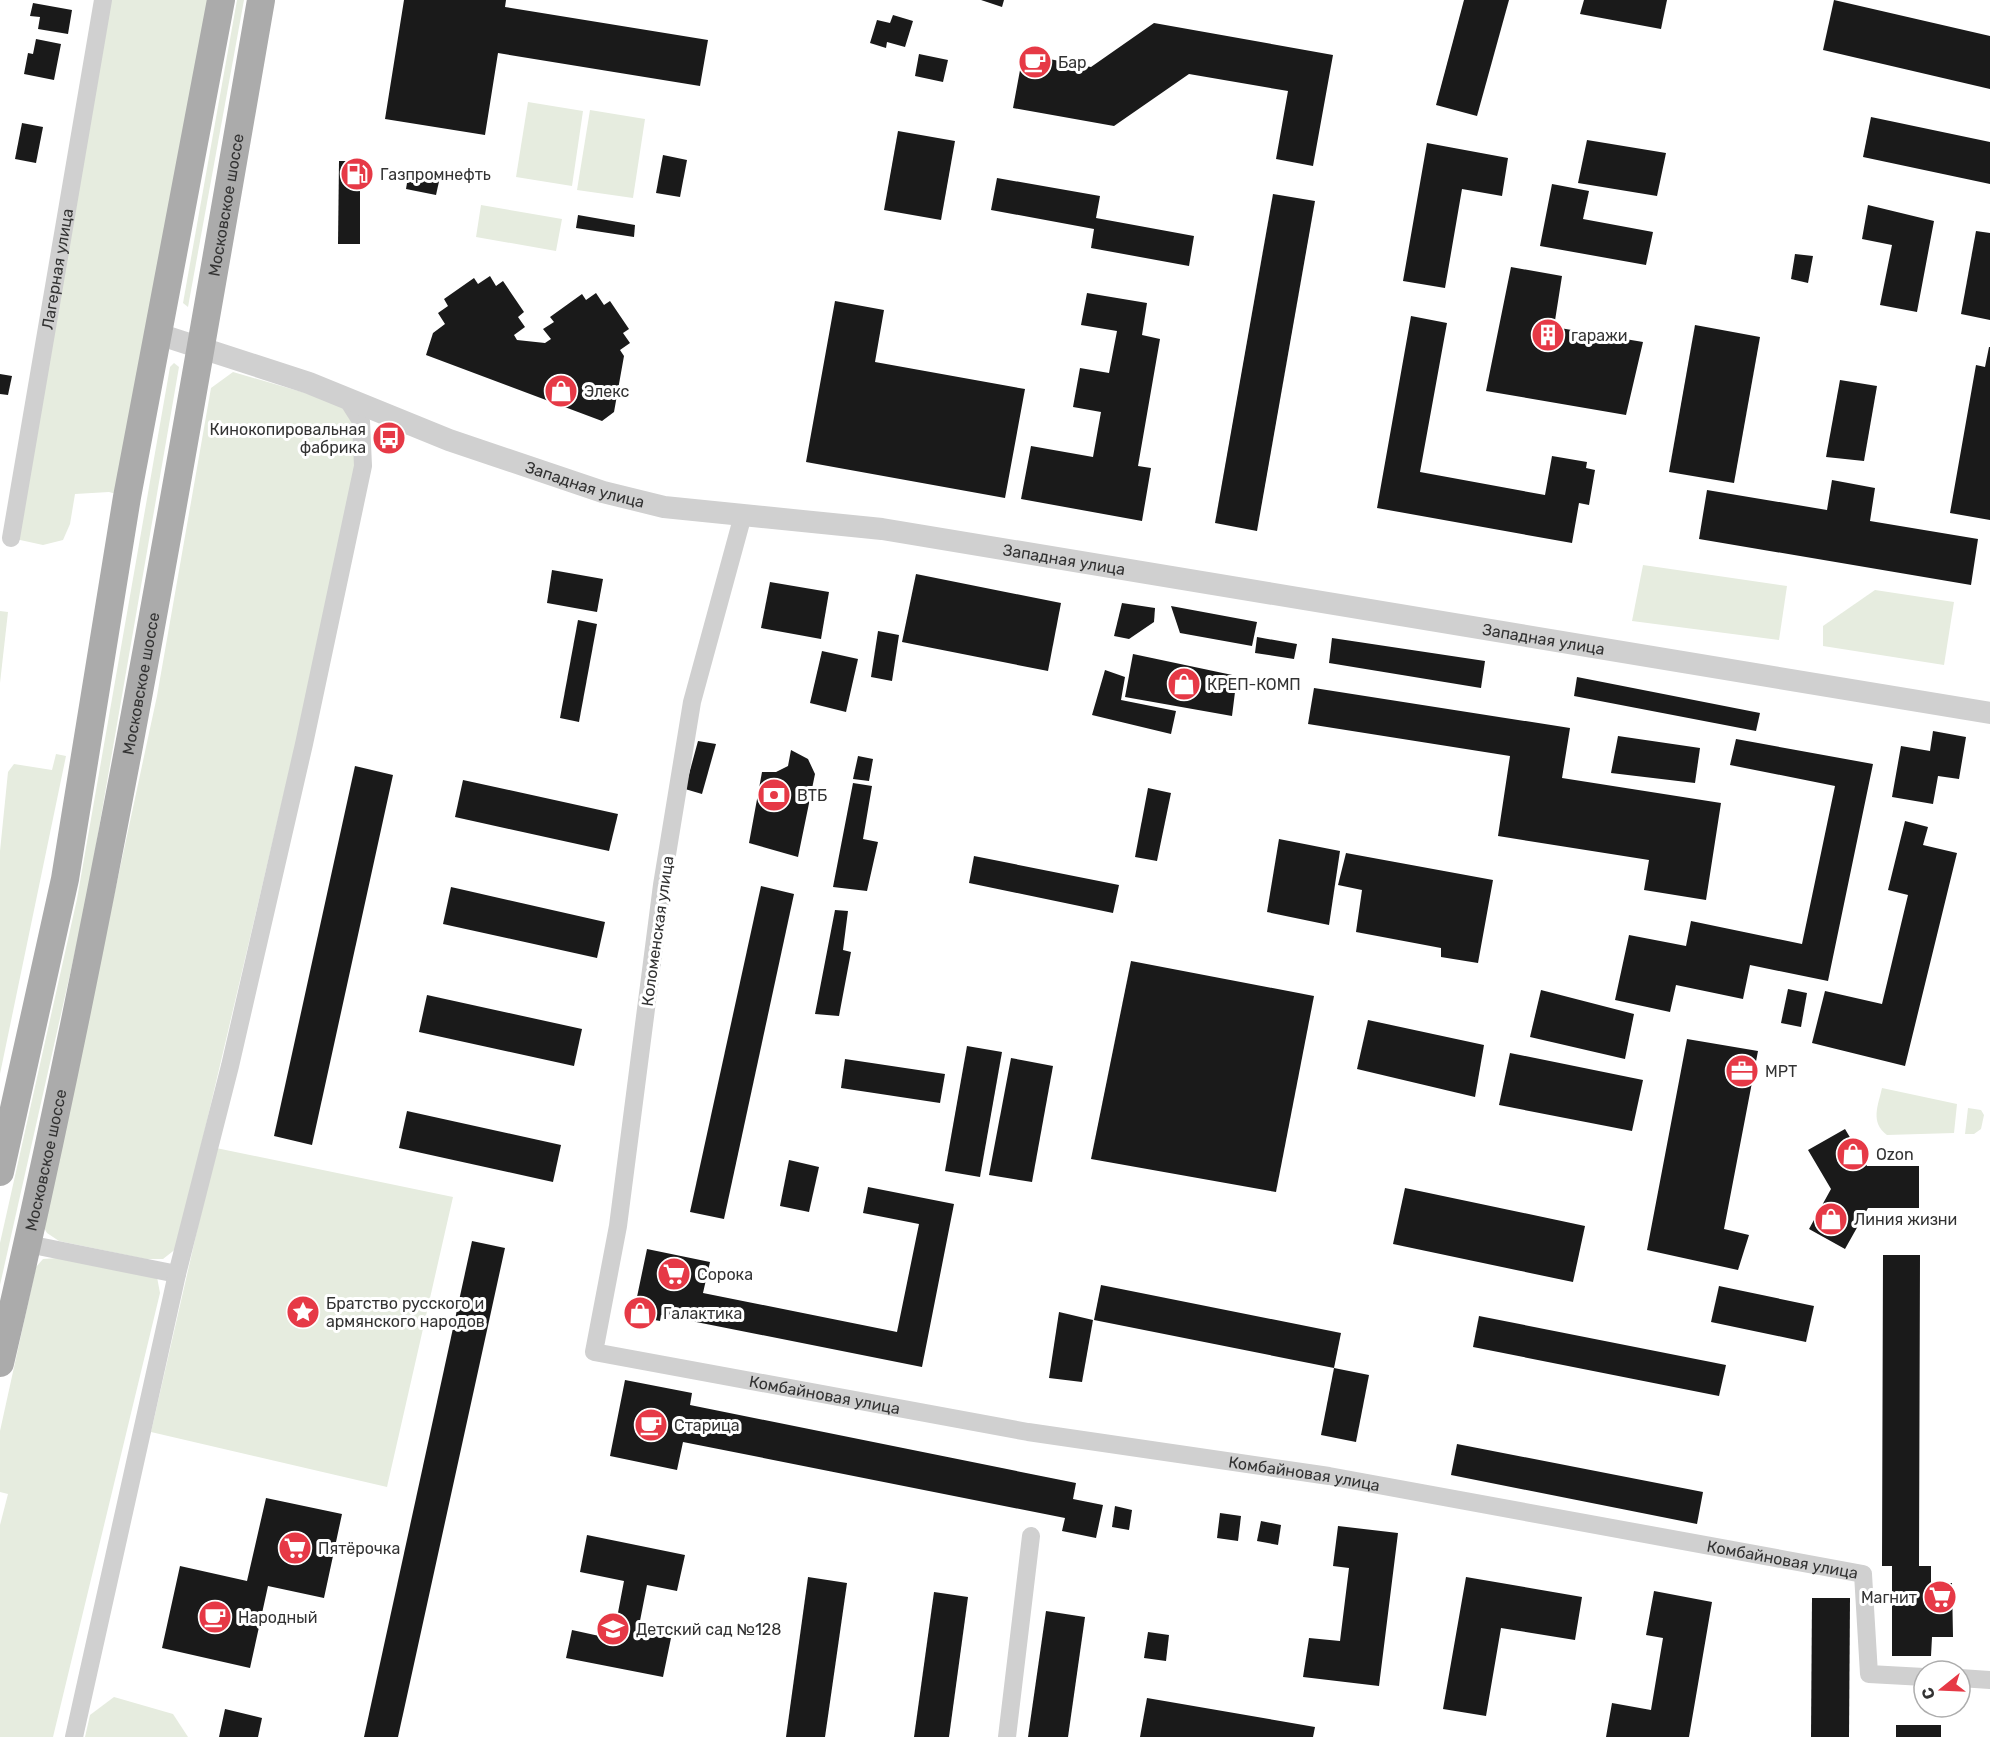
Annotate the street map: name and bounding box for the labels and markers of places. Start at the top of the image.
cafe icon: Бар [1017,44,1053,80]
place label: Бар [1058,53,1087,72]
fuel station icon: Газпромнефть [339,156,375,192]
place label: Газпромнефть [380,165,491,184]
building icon: гаражи [1530,317,1566,353]
place label: гаражи [1571,326,1628,345]
shop icon: Элекс [543,373,579,409]
place label: Элекс [584,382,629,401]
place label: Кинокопировальная фабрика [209,420,366,457]
bus stop icon: Кинокопировальная фабрика [371,420,407,456]
shop icon: КРЕП-КОМП [1166,666,1202,702]
place label: КРЕП-КОМП [1207,675,1301,694]
bank icon: ВТБ [756,777,792,813]
place label: ВТБ [797,786,827,805]
office icon: МРТ [1724,1053,1760,1089]
place label: МРТ [1765,1062,1797,1081]
shop icon: Ozon [1835,1136,1871,1172]
place label: Ozon [1876,1145,1914,1164]
shop icon: Линия жизни [1813,1201,1849,1237]
place label: Линия жизни [1854,1210,1957,1229]
supermarket icon: Сорока [656,1256,692,1292]
place label: Сорока [697,1265,753,1284]
place icon: Братство русского и армянского народов [285,1294,321,1330]
place label: Братство русского и армянского народов [326,1294,485,1331]
shop icon: Галактика [622,1295,658,1331]
place label: Галактика [663,1304,742,1323]
cafe icon: Старица [633,1407,669,1443]
place label: Старица [674,1416,740,1435]
supermarket icon: Пятёрочка [277,1530,313,1566]
place label: Пятёрочка [318,1539,400,1558]
supermarket icon: Магнит [1922,1579,1958,1615]
place label: Магнит [1861,1588,1917,1607]
cafe icon: Народный [197,1599,233,1635]
place label: Народный [238,1608,317,1627]
school or university icon: Детский сад №128 [595,1611,631,1647]
place label: Детский сад №128 [636,1620,781,1639]

